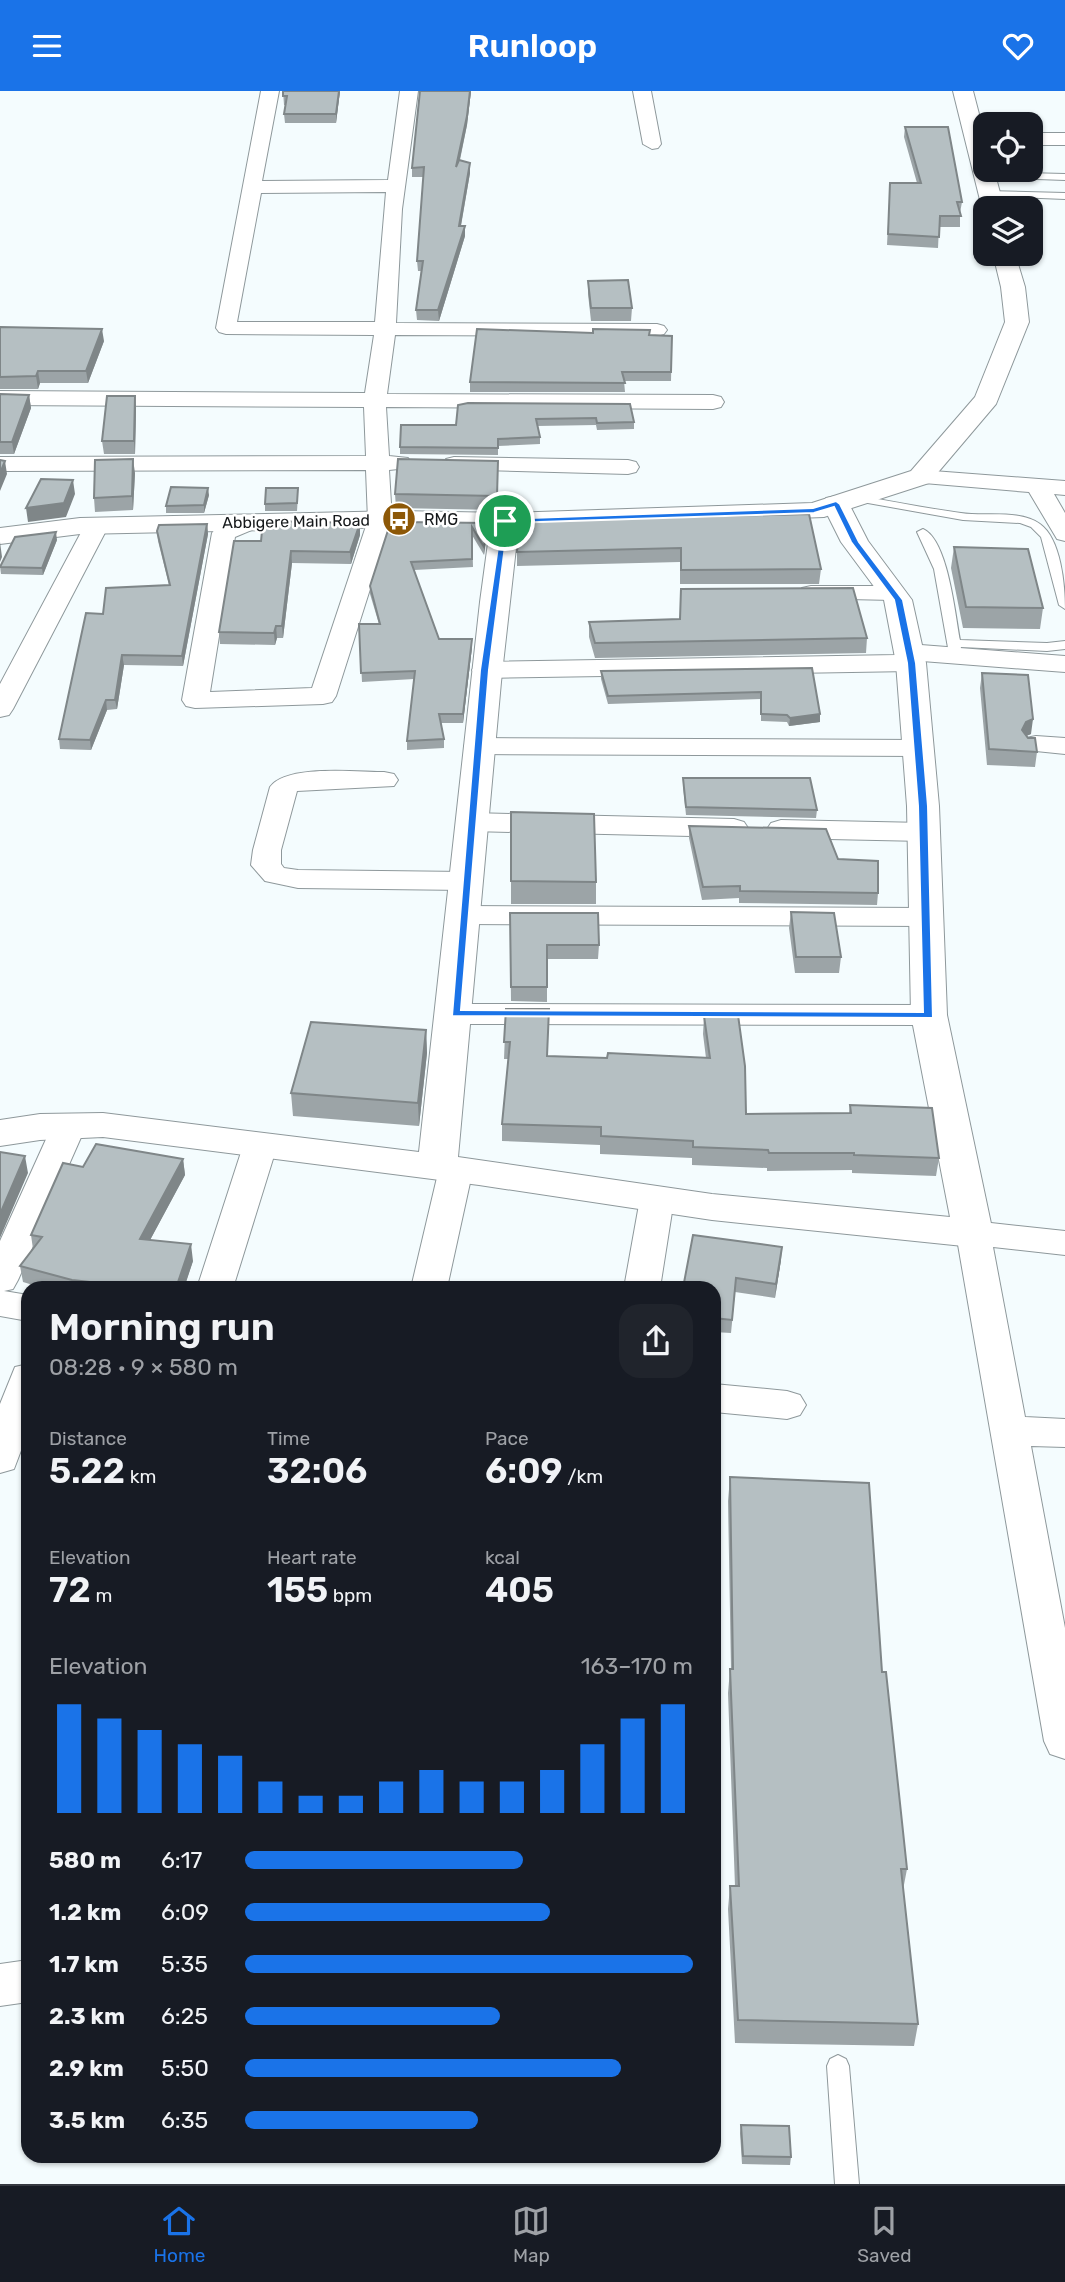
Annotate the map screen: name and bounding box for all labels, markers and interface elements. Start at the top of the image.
icon: menu [28,27,66,65]
text: Runloop [468,27,597,65]
icon: heart [999,27,1037,65]
map controls [973,112,1043,266]
button: locate [973,112,1043,182]
button: layers [973,196,1043,266]
pin [475,491,535,551]
bus stop icon: RMG [380,500,418,538]
icon: arrive [486,502,524,540]
place label: RMG [424,510,458,529]
street label: Abbigere Main Road [222,511,370,532]
text: Morning run [49,1304,275,1350]
button: share [619,1304,693,1378]
text: 08:28 · 9 × 580 m [49,1353,238,1381]
text: Distance [49,1427,127,1450]
text: Time [267,1427,310,1450]
text: Pace [485,1427,529,1450]
text: 5.22 [49,1450,125,1492]
text: 32:06 [267,1450,367,1492]
text: 6:09 [485,1450,563,1492]
text: km [125,1465,156,1488]
text: /km [563,1465,603,1488]
text: Elevation [49,1546,130,1569]
text: Heart rate [267,1546,357,1569]
text: kcal [485,1546,520,1569]
text: 72 [49,1569,91,1611]
text: 155 [267,1569,328,1611]
text: 405 [485,1569,554,1611]
text: m [91,1584,112,1607]
text: bpm [328,1584,372,1607]
text: Elevation [49,1652,148,1680]
text: 163–170 m [581,1652,693,1680]
text: 580 m [49,1846,121,1874]
text: 6:17 [161,1846,202,1874]
text: 1.2 km [49,1898,121,1926]
text: 6:09 [161,1898,209,1926]
text: 1.7 km [49,1950,119,1978]
text: 5:35 [161,1950,208,1978]
text: 2.3 km [49,2002,125,2030]
text: 6:25 [161,2002,208,2030]
text: 2.9 km [49,2054,124,2082]
text: 5:50 [161,2054,209,2082]
text: 3.5 km [49,2106,125,2134]
text: 6:35 [161,2106,208,2134]
tab: Home [153,2202,205,2267]
tab: Map [512,2202,550,2267]
tab: Saved [857,2202,912,2267]

